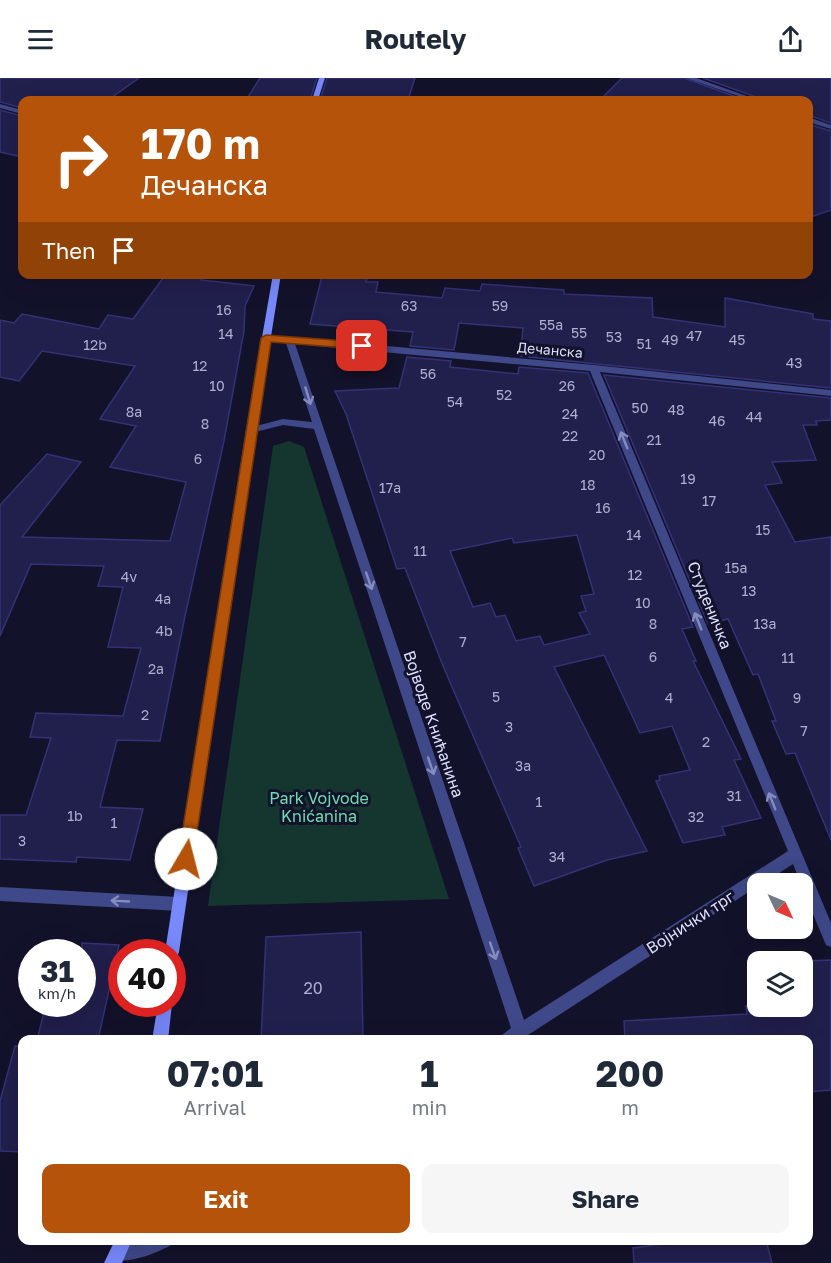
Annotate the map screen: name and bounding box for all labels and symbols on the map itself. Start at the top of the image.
house number: 63 [401,297,417,314]
house number: 59 [492,297,508,314]
house number: 16 [216,301,232,318]
house number: 55a [539,316,563,333]
pin [336,320,387,371]
house number: 55 [571,324,587,341]
house number: 14 [218,325,234,342]
house number: 47 [686,327,702,344]
house number: 53 [606,328,622,345]
house number: 49 [661,331,679,348]
house number: 45 [729,331,745,348]
house number: 51 [637,335,652,352]
house number: 12b [83,336,107,353]
street label: Дечанска [516,338,584,361]
house number: 43 [786,354,802,371]
house number: 12 [193,357,207,374]
house number: 56 [420,365,436,382]
house number: 10 [209,377,225,394]
house number: 26 [559,377,575,394]
one-way arrow [303,386,314,405]
house number: 52 [496,386,512,403]
house number: 54 [447,393,463,410]
house number: 50 [632,399,648,416]
house number: 48 [667,401,685,418]
house number: 8a [126,403,142,420]
house number: 24 [562,405,578,422]
house number: 44 [745,408,763,425]
house number: 46 [708,412,726,429]
house number: 8 [201,415,209,432]
house number: 22 [562,427,578,444]
one-way arrow [618,431,629,450]
house number: 21 [647,431,662,448]
house number: 20 [589,446,605,463]
house number: 6 [194,450,202,467]
house number: 19 [680,470,696,487]
house number: 18 [580,476,596,493]
house number: 17a [379,479,401,496]
house number: 17 [702,492,716,509]
house number: 16 [595,499,611,516]
house number: 15 [756,521,770,538]
house number: 14 [626,526,642,543]
house number: 11 [413,542,427,559]
street label: Студеничка [683,558,737,652]
house number: 15a [725,559,747,576]
house number: 12 [628,566,642,583]
house number: 4v [121,568,137,585]
one-way arrow [365,571,376,590]
house number: 13 [742,582,756,599]
house number: 4a [155,590,171,607]
house number: 10 [635,594,651,611]
one-way arrow [692,612,703,630]
house number: 8 [649,615,657,632]
house number: 13a [754,615,776,632]
house number: 4b [155,622,173,639]
house number: 7 [459,633,467,650]
street label: Војводе Книћанина [399,648,469,800]
house number: 6 [649,648,657,665]
house number: 11 [781,649,795,666]
house number: 2a [148,660,164,677]
house number: 5 [492,688,500,705]
house number: 4 [665,689,673,706]
house number: 9 [793,689,801,706]
house number: 2 [141,706,149,723]
house number: 3 [505,718,513,735]
house number: 7 [800,722,808,739]
house number: 2 [702,733,710,750]
one-way arrow [427,756,438,775]
house number: 3a [515,757,531,774]
house number: 31 [727,787,742,804]
park label: Park Vojvode Knićanina [269,788,369,826]
one-way arrow [766,792,777,811]
house number: 1 [536,793,543,810]
house number: 1b [67,807,83,824]
house number: 32 [688,808,704,825]
house number: 1 [111,814,118,831]
position arrow [154,827,218,891]
house number: 3 [18,832,26,849]
house number: 34 [549,848,565,865]
north arrow [747,873,813,939]
street label: Војнички трг [642,886,738,958]
one-way arrow [111,895,131,906]
speed limit sign: 40 [108,939,186,1017]
one-way arrow [489,941,500,960]
house number: 20 [303,978,323,998]

